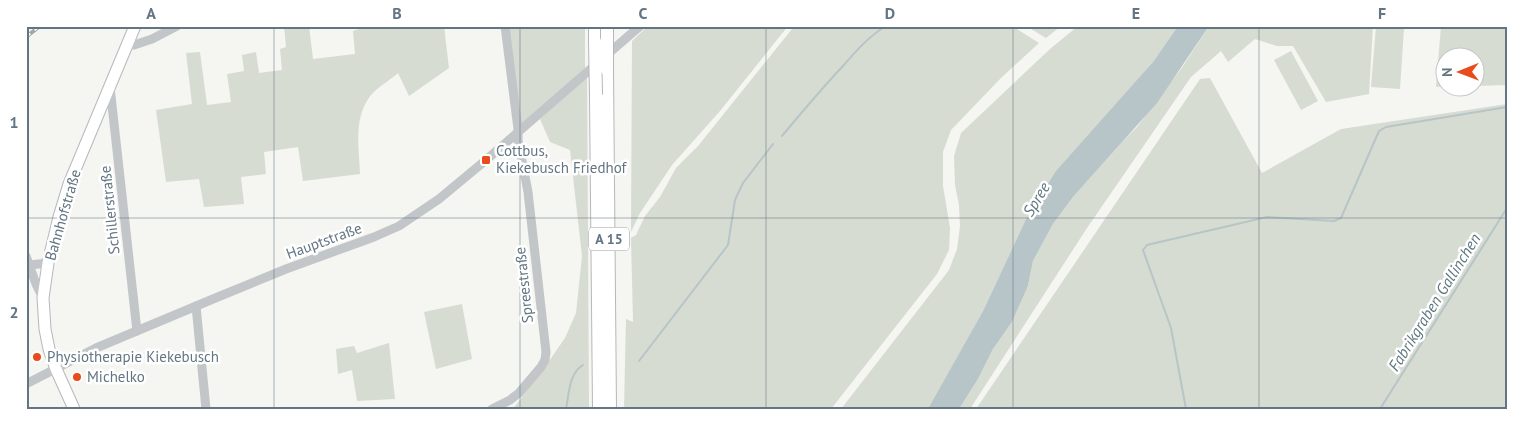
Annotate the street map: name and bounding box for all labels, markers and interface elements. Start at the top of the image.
text: A [146,3,156,23]
text: B [392,3,402,23]
text: C [639,3,648,23]
text: D [885,3,895,23]
text: E [1132,3,1140,23]
text: F [1378,3,1386,23]
north arrow [1436,48,1486,98]
text: N [1438,67,1456,77]
text: 1 [9,112,19,132]
place label: Cottbus, Kiekebusch Friedhof [496,141,628,177]
marker: Cottbus, Kiekebusch Friedhof [480,154,492,166]
street label: Schillerstraße [95,165,124,255]
street label: Bahnhofstraße [40,167,85,263]
water label: Spree [1018,178,1054,220]
street label: Hauptstraße [283,218,364,263]
road number: A 15 [589,228,629,250]
water label: Fabrikgraben Gallinchen [1383,229,1485,375]
street label: Spreestraße [510,246,537,324]
text: 2 [9,302,19,322]
place label: Physiotherapie Kiekebusch [47,347,219,366]
marker: Physiotherapie Kiekebusch [31,351,43,363]
place label: Michelko [87,367,145,386]
marker: Michelko [71,371,83,383]

